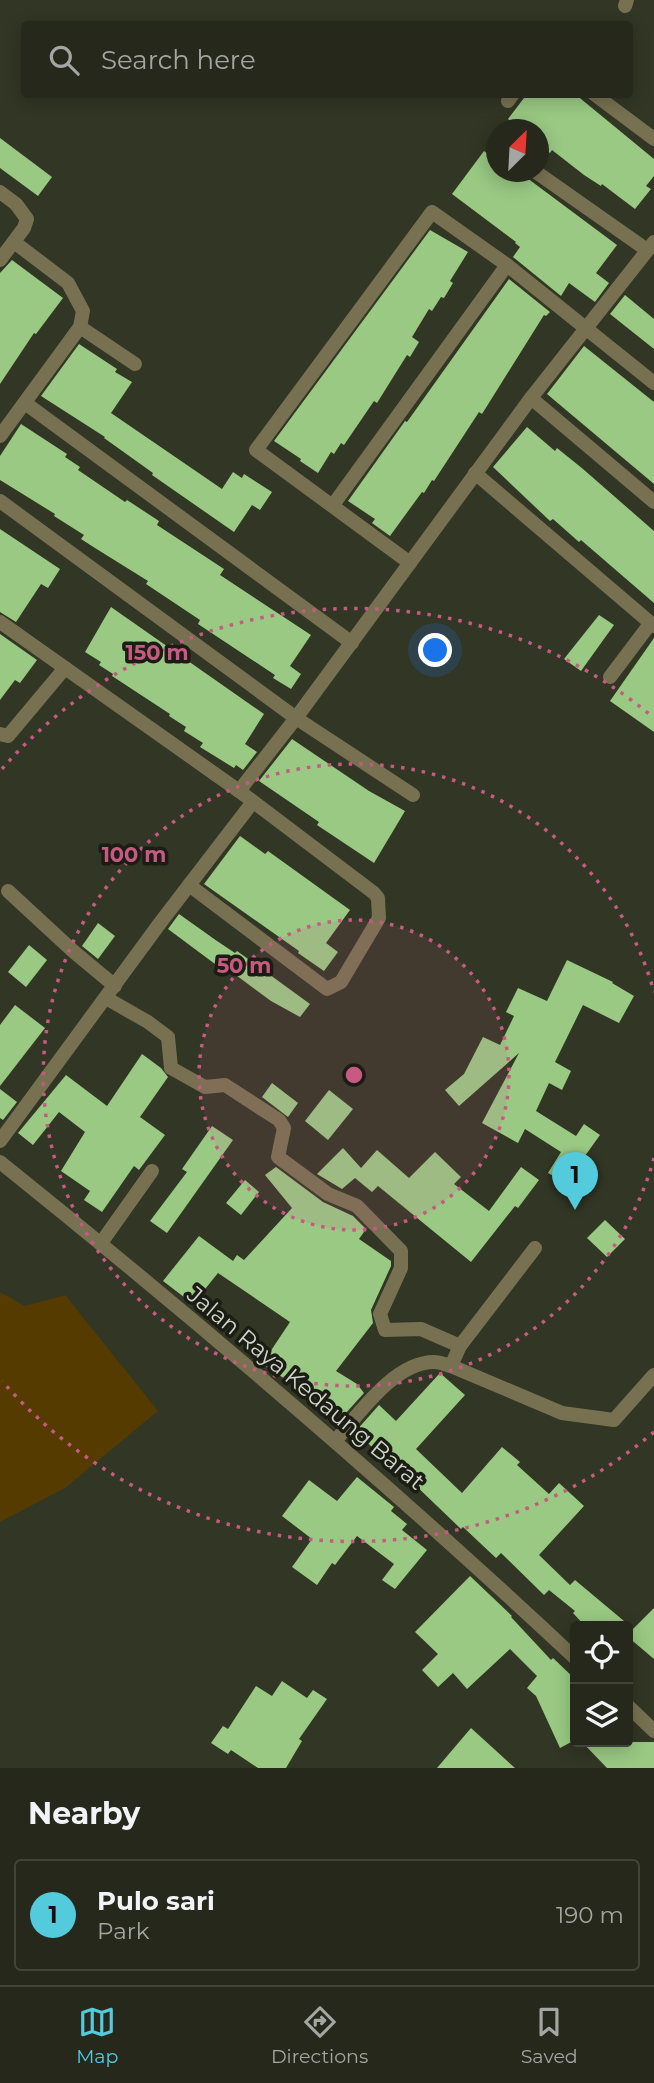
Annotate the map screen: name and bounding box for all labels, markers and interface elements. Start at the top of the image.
search box [21,21,633,98]
icon: search [45,41,83,79]
text: Search here [101,44,256,76]
north arrow [486,119,549,182]
your location [418,633,452,667]
text: 150 m [126,640,188,665]
text: 100 m [102,842,166,867]
text: 50 m [217,953,271,978]
centre of rings [342,1063,366,1087]
pin: 1 [552,1152,598,1210]
street label: Jalan Raya Kedaung Barat [181,1280,430,1496]
map controls [570,1621,633,1747]
button: locate [570,1621,633,1684]
button: layers [570,1684,633,1747]
text: Nearby [28,1795,140,1832]
text: Pulo sari [97,1885,215,1917]
text: 1 [48,1901,58,1929]
text: 190 m [556,1901,624,1929]
text: Park [97,1917,150,1945]
tab: Map [76,2003,118,2068]
tab: Directions [271,2003,368,2068]
tab: Saved [521,2003,578,2068]

